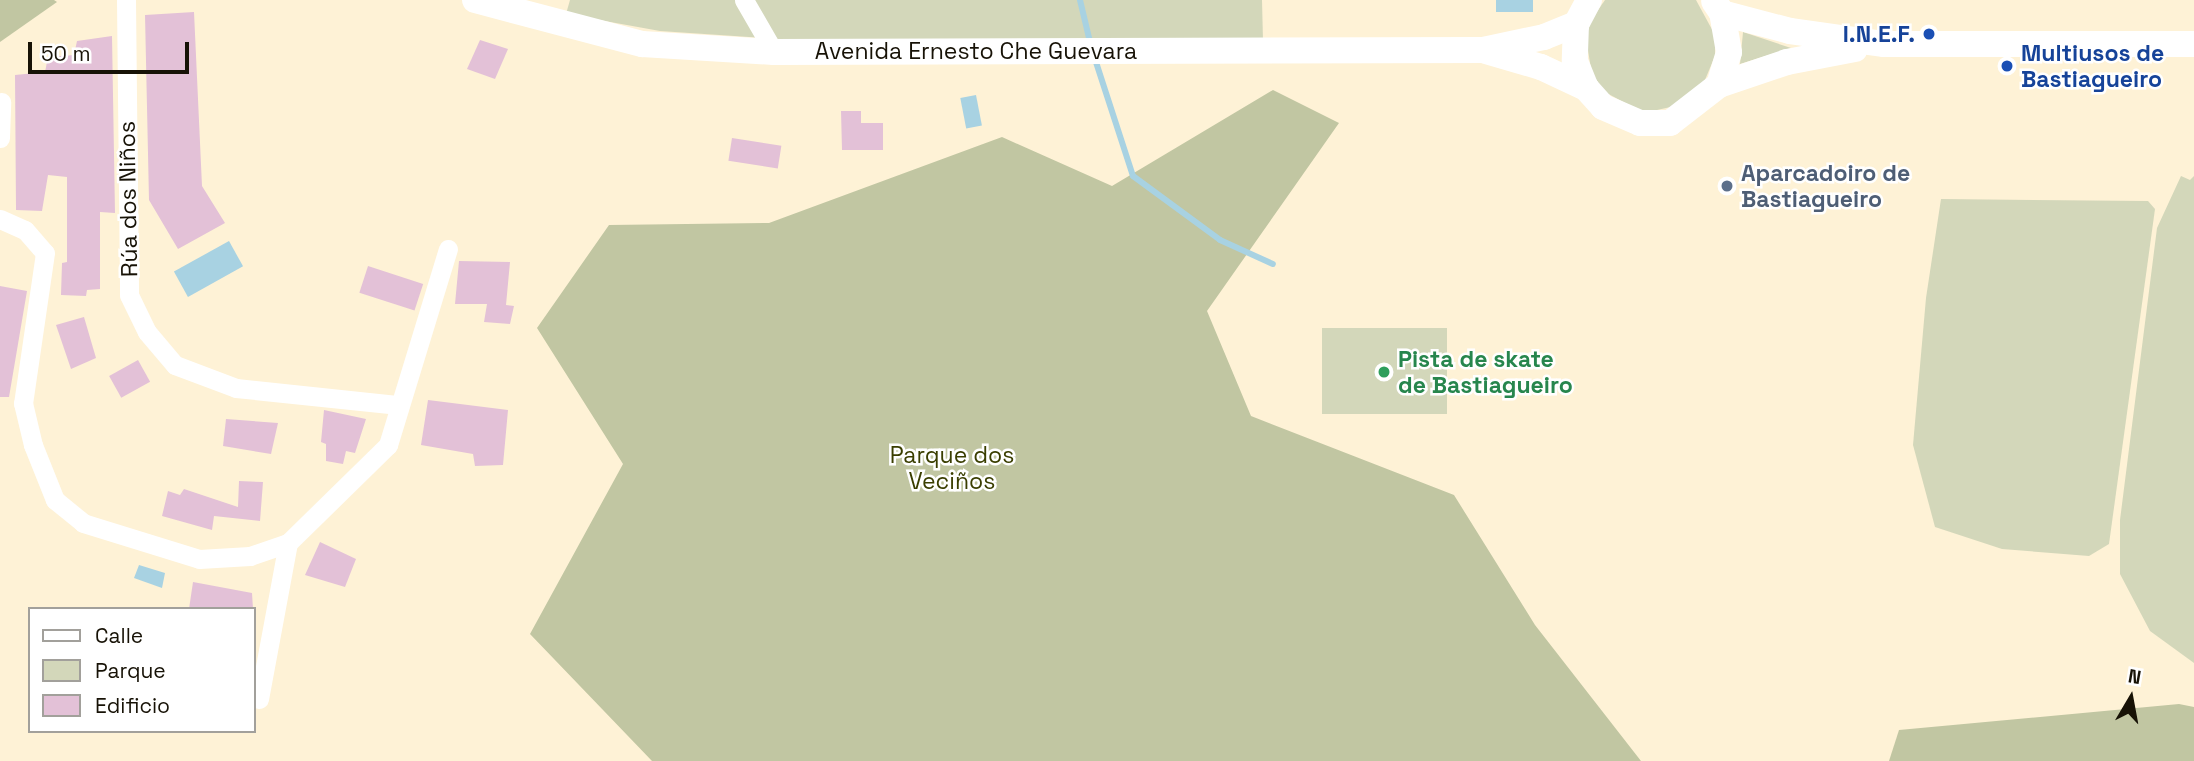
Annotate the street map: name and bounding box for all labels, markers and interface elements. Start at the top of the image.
place label: I.N.E.F. [1843,20,1915,48]
marker: I.N.E.F. [1921,26,1937,42]
scale bar [32,28,192,72]
street label: Avenida Ernesto Che Guevara [815,37,1137,65]
place label: Multiusos de Bastiagueiro [2021,39,2164,93]
text: 50 m [41,40,91,67]
marker: Multiusos de Bastiagueiro [1999,58,2015,74]
street label: Rúa dos Niños [113,121,143,277]
place label: Aparcadoiro de Bastiagueiro [1741,159,1910,213]
marker: Aparcadoiro de Bastiagueiro [1719,178,1735,194]
place label: Pista de skate de Bastiagueiro [1398,345,1573,399]
marker: Pista de skate de Bastiagueiro [1376,364,1392,380]
park label: Parque dos Veciños [890,441,1014,495]
legend [28,607,256,733]
text: Calle [95,622,143,649]
text: Parque [95,657,166,684]
north arrow [2096,663,2166,733]
text: N [2126,663,2143,690]
text: Edificio [95,692,170,719]

